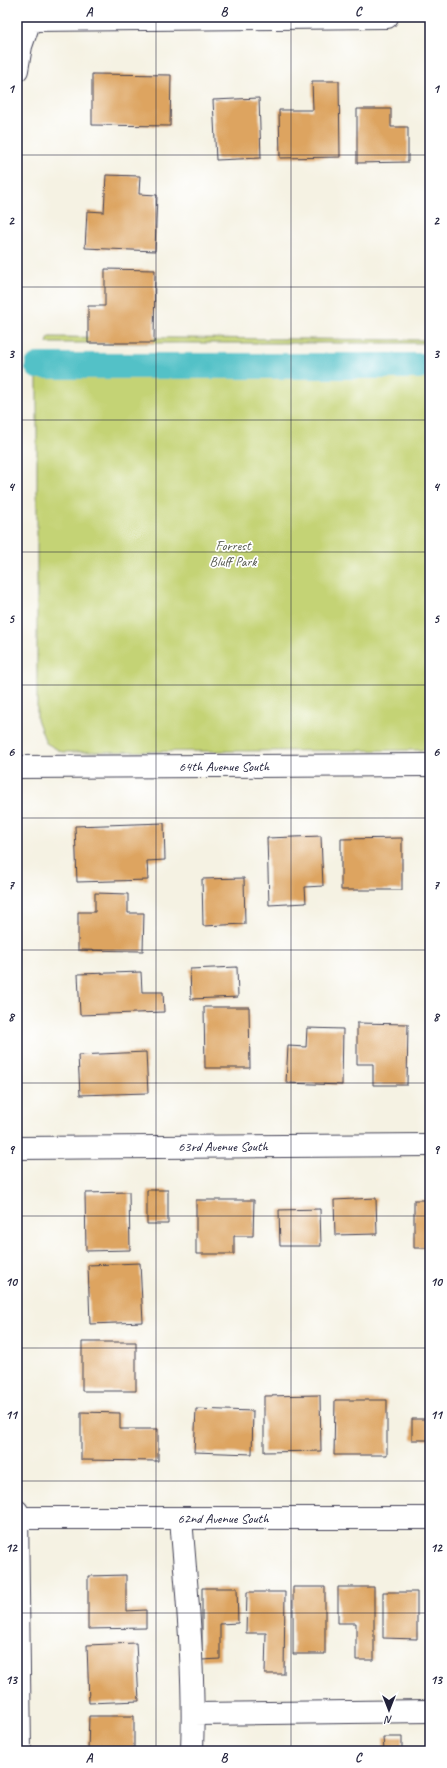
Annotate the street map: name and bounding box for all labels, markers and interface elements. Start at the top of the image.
text: A [86,4,94,20]
text: B [221,4,229,20]
text: C [355,4,363,20]
text: 1 [8,81,16,97]
text: 1 [433,81,441,97]
text: 2 [8,213,15,229]
text: 2 [433,213,440,229]
text: 3 [8,346,15,362]
text: 3 [433,346,440,362]
text: 4 [8,479,16,495]
text: 4 [433,479,441,495]
park label: Forrest Bluff Park [210,537,257,570]
text: 5 [8,611,15,627]
text: 5 [433,611,440,627]
text: 6 [8,744,15,760]
text: 6 [433,744,440,760]
street label: 64th Avenue South [179,758,270,775]
text: 7 [8,877,15,893]
text: 7 [433,877,440,893]
text: 8 [8,1009,16,1025]
text: 8 [433,1009,441,1025]
street label: 63rd Avenue South [178,1138,269,1155]
text: 9 [8,1142,15,1158]
text: 9 [433,1142,440,1158]
text: 10 [5,1274,18,1290]
text: 10 [430,1274,443,1290]
text: 11 [5,1407,19,1423]
text: 11 [430,1407,444,1423]
street label: 62nd Avenue South [177,1510,269,1527]
text: 12 [5,1540,18,1556]
text: 12 [430,1540,443,1556]
text: 13 [5,1672,18,1688]
text: 13 [430,1672,443,1688]
north arrow [369,1690,409,1730]
text: N [383,1713,392,1727]
text: A [86,1750,94,1766]
text: B [221,1750,229,1766]
text: C [355,1750,363,1766]

